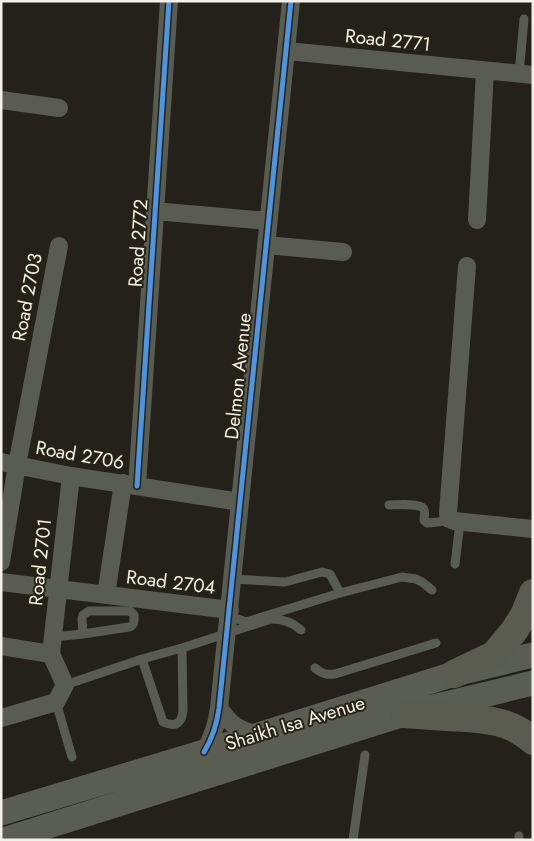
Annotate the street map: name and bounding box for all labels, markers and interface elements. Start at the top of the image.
street label: Road 2771 [344,22,432,58]
street label: Road 2772 [121,198,155,288]
street label: Road 2703 [5,251,49,343]
street label: Delmon Avenue [218,311,258,441]
street label: Road 2706 [33,434,127,476]
street label: Road 2701 [22,517,58,607]
street label: Road 2704 [125,563,217,601]
street label: Shaikh Isa Avenue [222,689,368,757]

